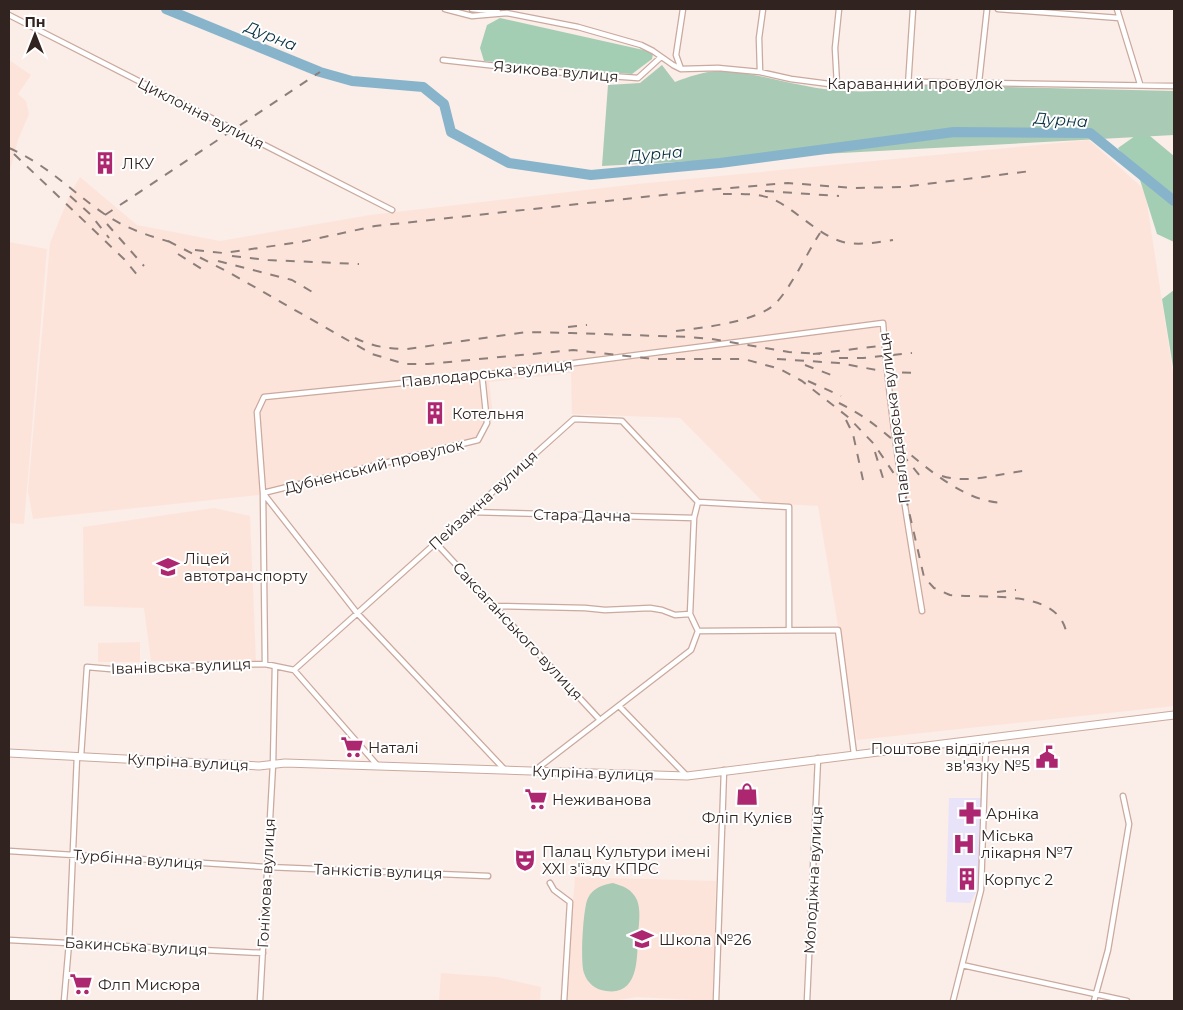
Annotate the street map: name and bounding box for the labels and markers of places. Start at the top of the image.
building icon: ЛКУ [92,150,118,176]
place label: ЛКУ [122,154,155,173]
building icon: Котельня [422,400,448,426]
place label: Котельня [452,404,524,423]
place label: Ліцей автотранспорту [184,549,308,585]
school or university icon: Ліцей автотранспорту [155,554,181,580]
supermarket icon: Наталі [339,734,365,760]
place label: Наталі [368,738,418,757]
place label: Поштове відділення зв'язку №5 [871,739,1030,775]
public building icon: Поштове відділення зв'язку №5 [1034,744,1060,770]
shop icon: Фліп Кулієв [734,781,760,807]
supermarket icon: Неживанова [523,786,549,812]
place label: Неживанова [552,790,651,809]
pharmacy icon: Арніка [957,800,983,826]
place label: Арніка [986,804,1039,823]
place label: Фліп Кулієв [702,808,792,827]
place label: Міська лікарня №7 [981,826,1073,862]
hospital icon: Міська лікарня №7 [951,831,977,857]
place label: Палац Культури імені XXI з'їзду КПРС [542,842,710,878]
theatre icon: Палац Культури імені XXI з'їзду КПРС [512,847,538,873]
building icon: Корпус 2 [954,866,980,892]
place label: Корпус 2 [984,870,1053,889]
school or university icon: Школа №26 [629,926,655,952]
place label: Школа №26 [659,930,751,949]
supermarket icon: Флп Мисюра [68,971,94,997]
place label: Флп Мисюра [98,975,200,994]

